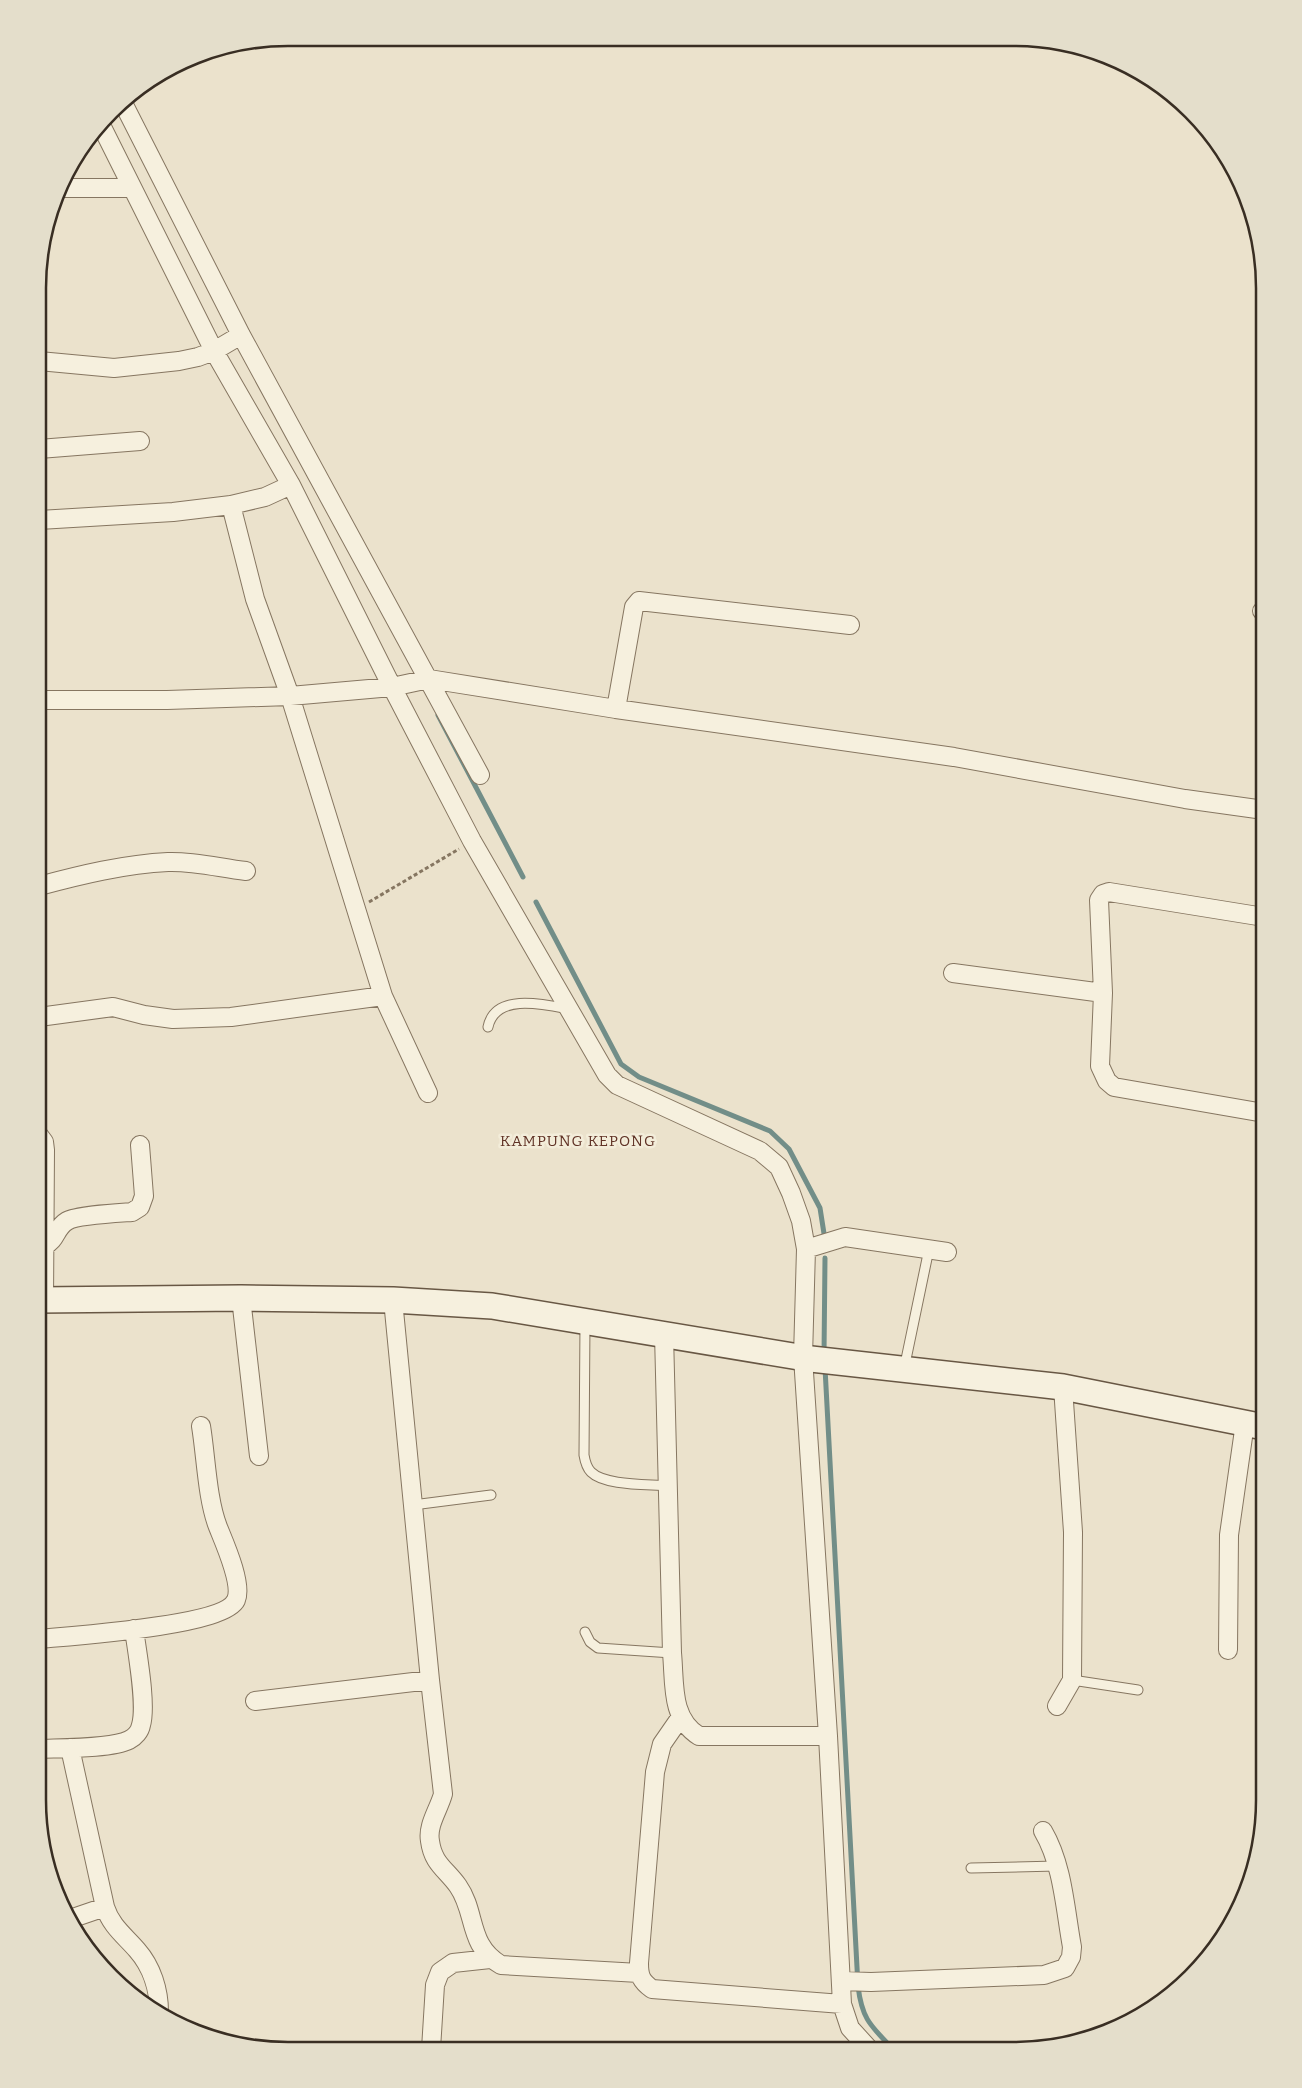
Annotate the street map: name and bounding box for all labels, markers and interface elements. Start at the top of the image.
district label: KAMPUNG KEPONG [500,1132,656,1150]

